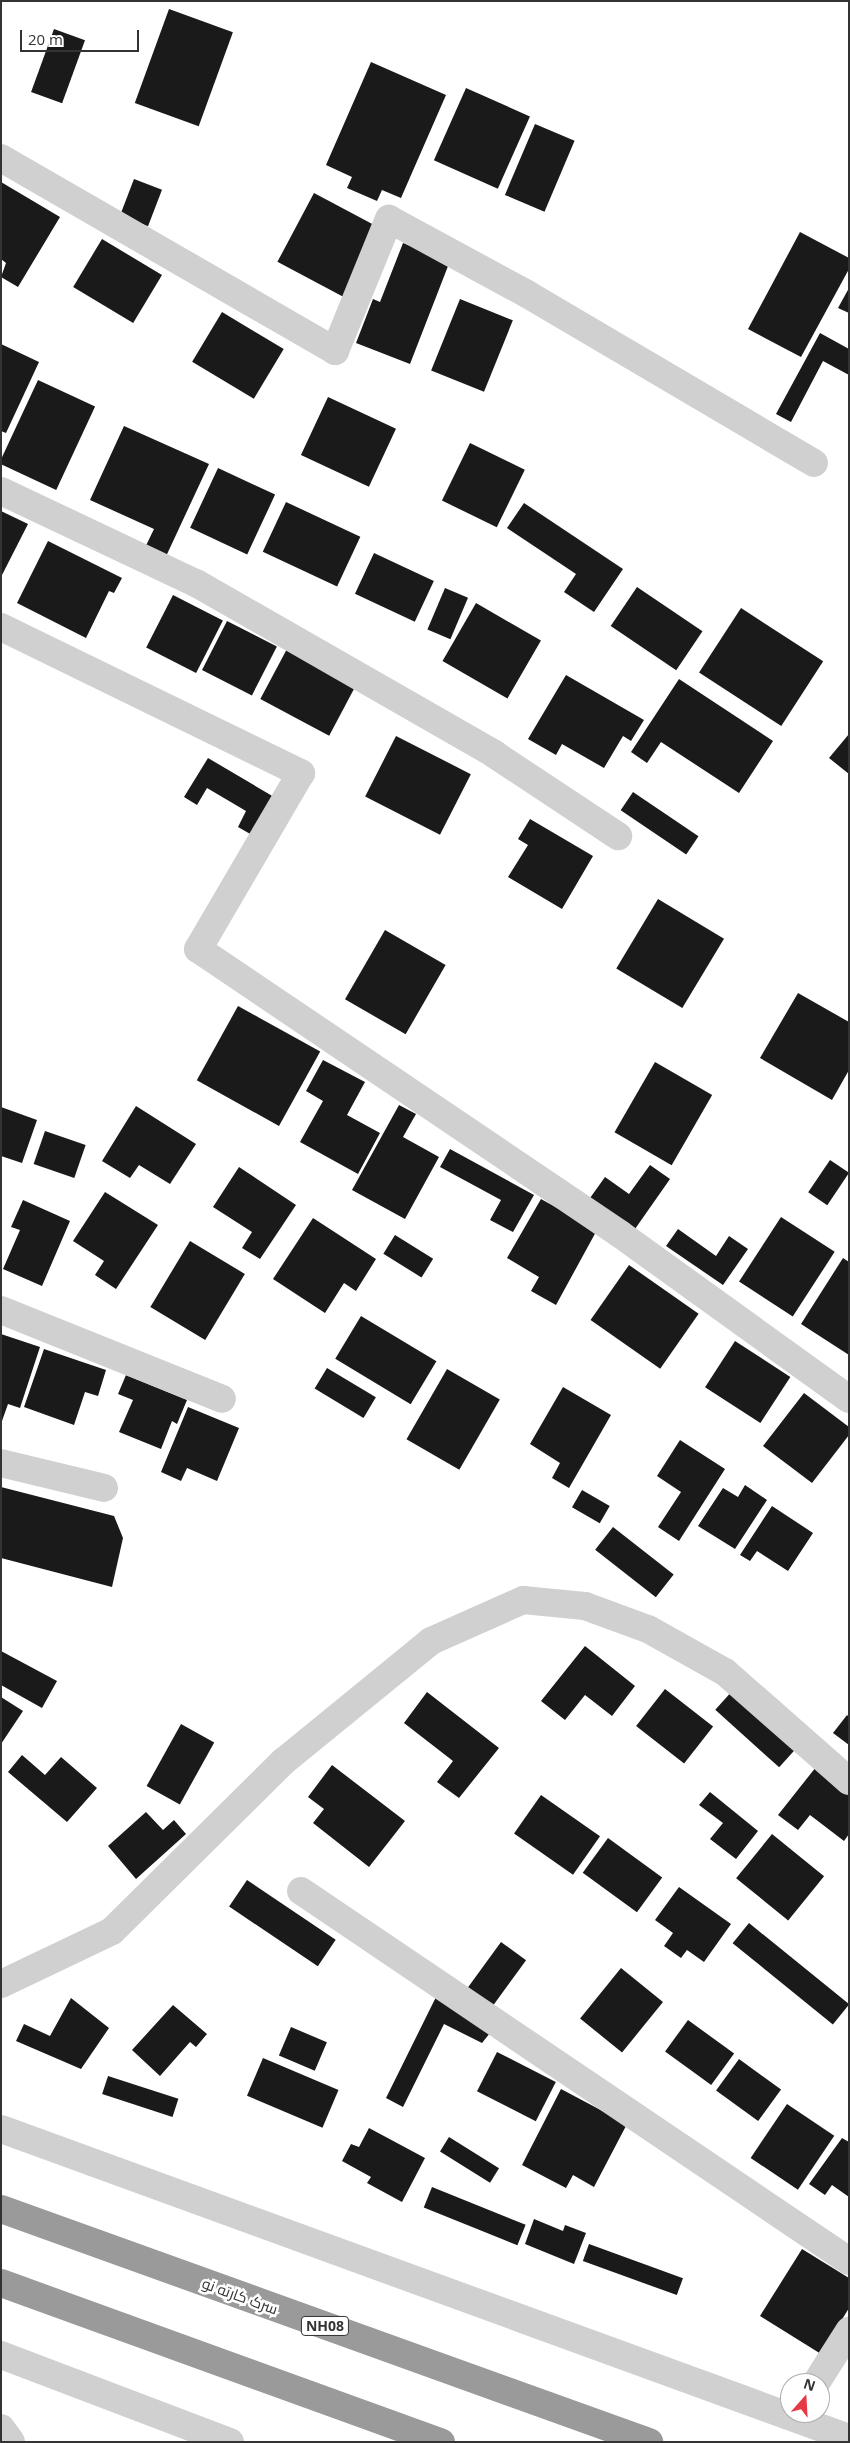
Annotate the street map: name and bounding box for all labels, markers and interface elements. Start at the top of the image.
scale bar [22,20,141,52]
text: 20 m [28,29,63,49]
street label: سرک کارته نو [200,2274,280,2318]
road number: NH08 [300,2314,350,2338]
north arrow [780,2373,830,2423]
text: N [801,2373,818,2395]

